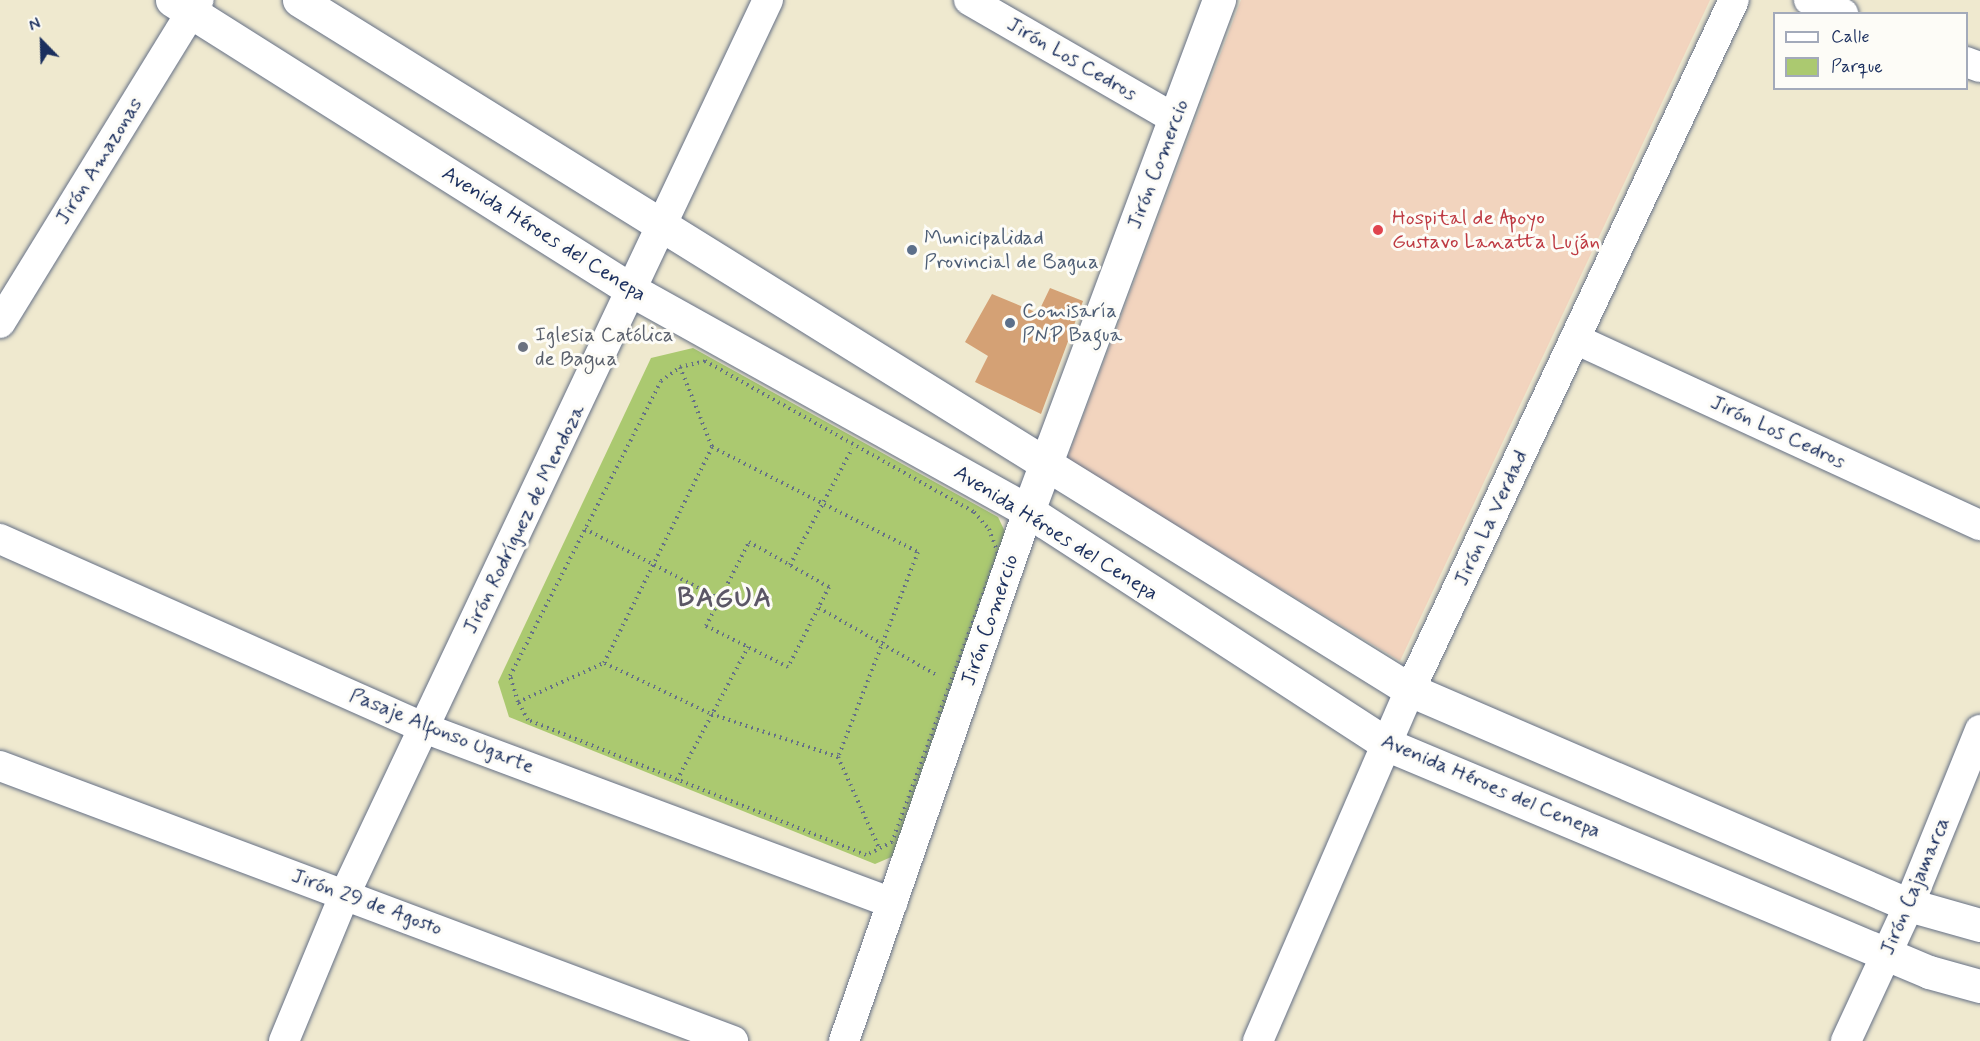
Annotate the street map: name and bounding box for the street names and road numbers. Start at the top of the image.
street label: Jirón Los Cedros [1001,11,1143,107]
street label: Jirón Amazonas [49,92,149,230]
street label: Jirón Comercio [1122,96,1194,232]
street label: Avenida Héroes del Cenepa [436,160,652,308]
street label: Jirón Los Cedros [1705,389,1851,475]
street label: Jirón Rodríguez de Mendoza [457,400,591,638]
street label: Jirón La Verdad [1450,448,1532,588]
street label: Avenida Héroes del Cenepa [948,459,1164,607]
street label: Jirón Comercio [956,552,1024,688]
street label: Pasaje Alfonso Ugarte [347,683,537,779]
street label: Avenida Héroes del Cenepa [1376,728,1606,844]
street label: Jirón Cajamarca [1872,808,1958,964]
street label: Jirón 29 de Agosto [288,863,446,941]

